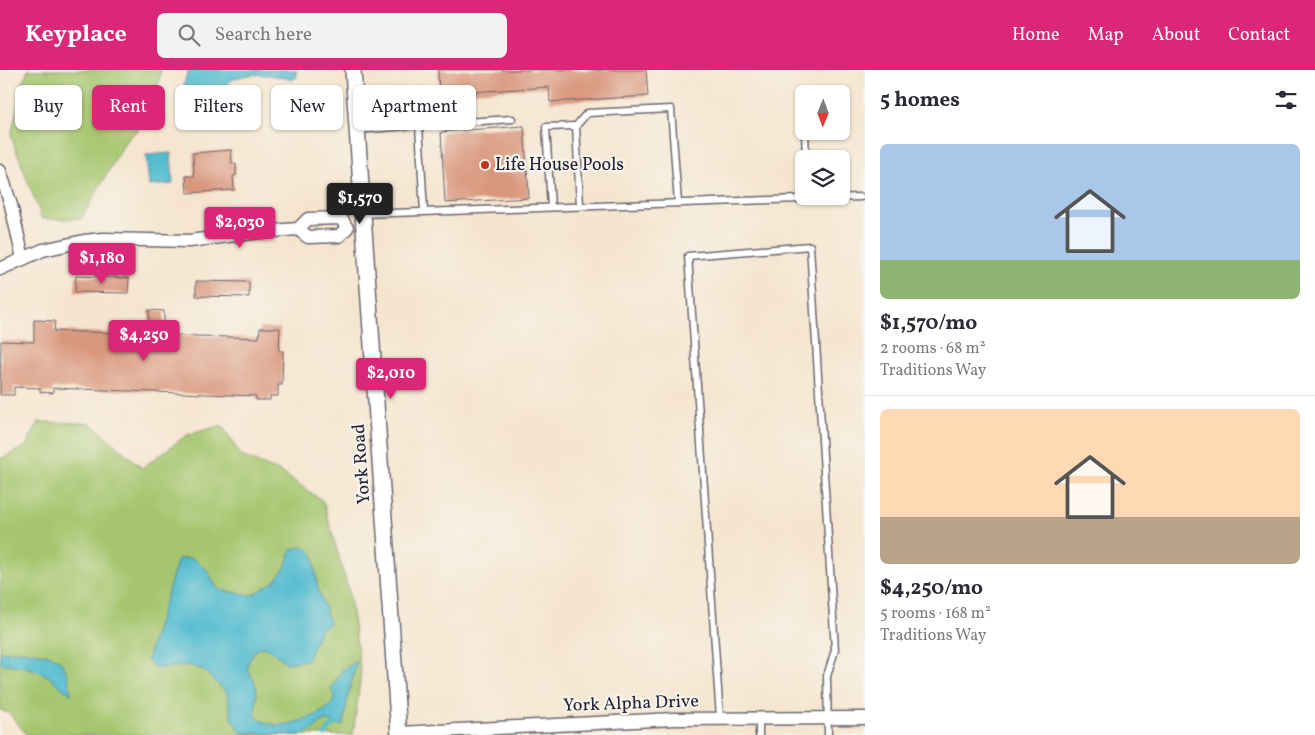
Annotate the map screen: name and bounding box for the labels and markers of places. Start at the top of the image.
place label: Life House Pools [495,153,624,178]
marker: Life House Pools [479,159,491,171]
pin: $1,570 [319,182,401,225]
pin: $2,030 [199,206,281,249]
pin: $1,180 [61,242,143,285]
pin: $4,250 [103,320,185,362]
pin: $2,010 [350,358,432,400]

